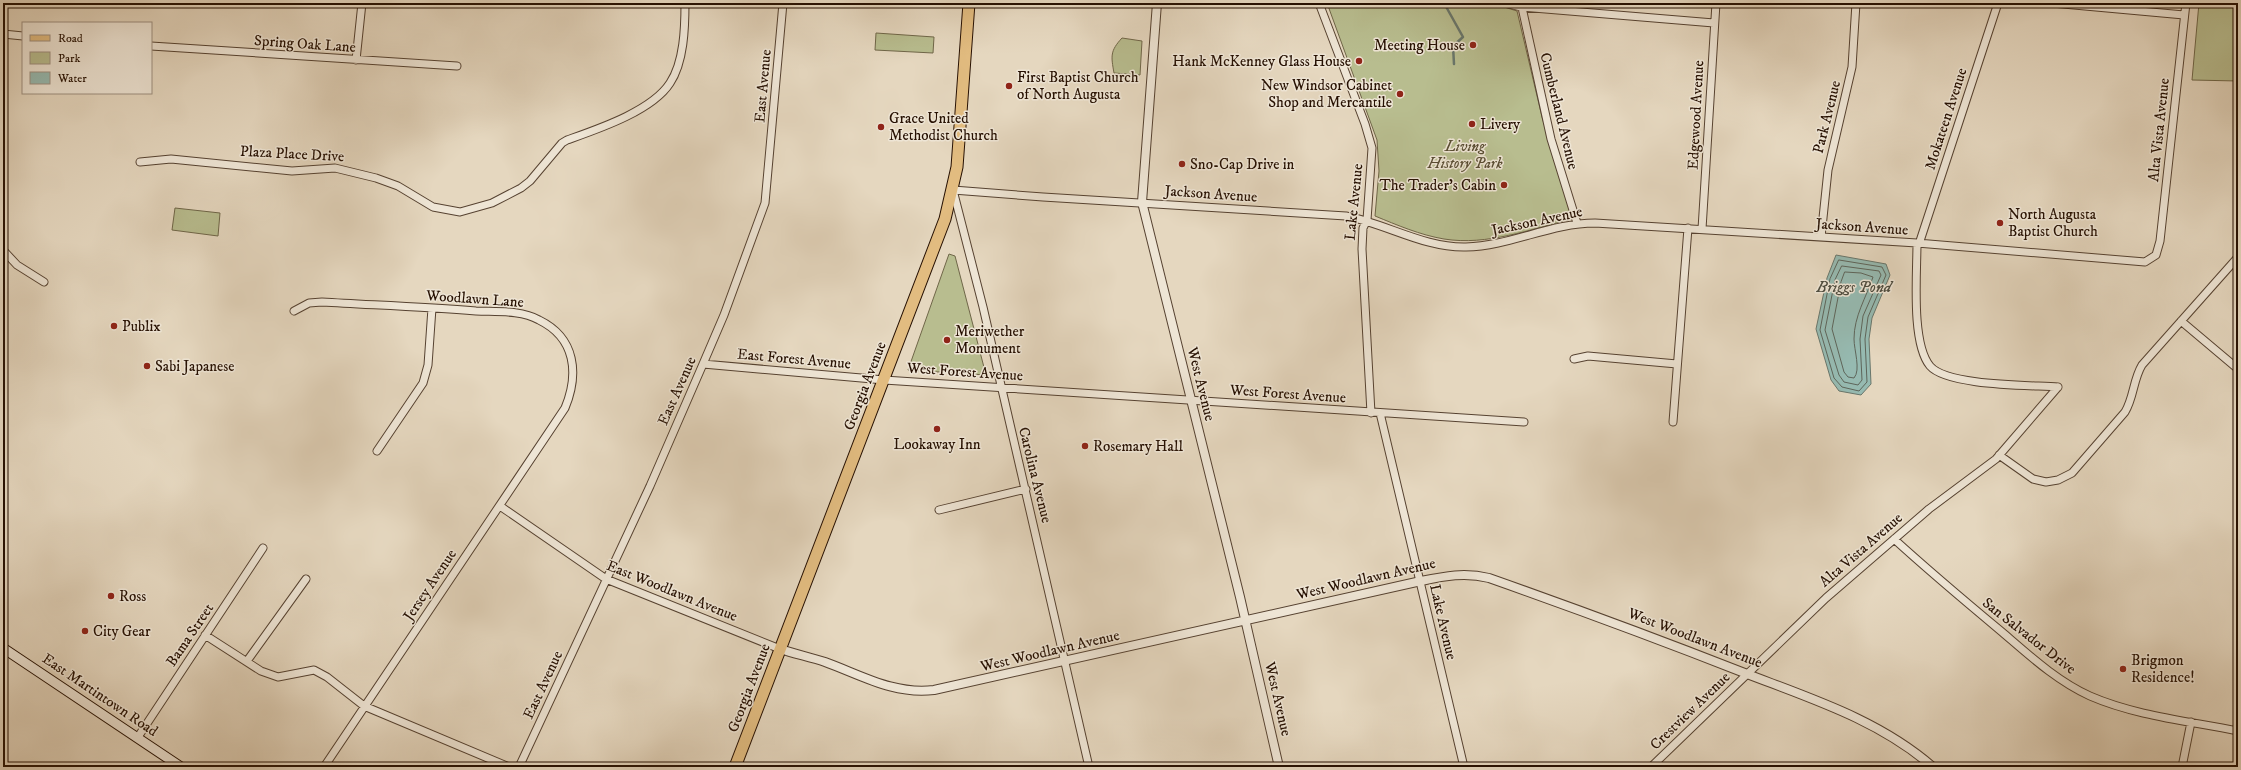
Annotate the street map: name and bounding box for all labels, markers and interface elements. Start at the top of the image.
legend [22,22,152,94]
text: Road [58,31,83,46]
street label: Spring Oak Lane [253,31,357,57]
place label: Meeting House [1374,36,1465,55]
marker: Meeting House [1468,40,1478,50]
street label: East Avenue [750,49,776,123]
text: Park [58,51,80,66]
street label: Cumberland Avenue [1535,51,1583,171]
place label: Hank McKenney Glass House [1172,52,1351,71]
marker: Hank McKenney Glass House [1354,56,1364,66]
street label: Edgewood Avenue [1684,60,1708,170]
street label: Mokateen Avenue [1921,66,1971,172]
place label: First Baptist Church of North Augusta [1017,68,1139,104]
text: Water [57,71,87,86]
place label: New Windsor Cabinet Shop and Mercantile [1261,76,1392,112]
street label: Alta Vista Avenue [2144,77,2174,183]
street label: Park Avenue [1809,79,1845,155]
marker: First Baptist Church of North Augusta [1004,81,1014,91]
marker: New Windsor Cabinet Shop and Mercantile [1395,89,1405,99]
place label: Grace United Methodist Church [889,109,998,145]
place label: Livery [1480,115,1521,134]
marker: Livery [1467,119,1477,129]
marker: Grace United Methodist Church [876,122,886,132]
park label: Living History Park [1427,137,1503,173]
street label: Plaza Place Drive [239,142,345,166]
place label: Sno-Cap Drive in [1190,155,1295,174]
marker: Sno-Cap Drive in [1177,159,1187,169]
street label: Lake Avenue [1341,163,1367,241]
place label: The Trader's Cabin [1379,176,1496,195]
marker: The Trader's Cabin [1499,180,1509,190]
street label: Jackson Avenue [1162,181,1258,207]
street label: Jackson Avenue [1488,202,1584,240]
place label: North Augusta Baptist Church [2008,205,2098,241]
street label: Jackson Avenue [1813,214,1909,240]
marker: North Augusta Baptist Church [1995,218,2005,228]
water label: Briggs Pond [1816,277,1894,297]
street label: Woodlawn Lane [425,286,524,312]
place label: Publix [122,317,161,336]
marker: Publix [109,321,119,331]
place label: Meriwether Monument [955,322,1025,358]
marker: Meriwether Monument [942,335,952,345]
street label: Georgia Avenue [839,339,891,433]
street label: West Avenue [1182,344,1219,423]
street label: East Forest Avenue [736,345,852,373]
street label: East Avenue [653,354,701,428]
place label: Sabi Japanese [155,357,235,376]
street label: West Forest Avenue [905,358,1024,386]
marker: Sabi Japanese [142,361,152,371]
street label: West Forest Avenue [1228,380,1347,408]
marker: Lookaway Inn [932,424,942,434]
street label: Carolina Avenue [1014,425,1056,525]
place label: Lookaway Inn [893,435,981,454]
place label: Rosemary Hall [1093,437,1183,456]
marker: Rosemary Hall [1080,441,1090,451]
street label: Alta Vista Avenue [1815,509,1907,591]
street label: Jersey Avenue [398,546,461,626]
street label: West Woodlawn Avenue [1294,554,1437,604]
street label: East Woodlawn Avenue [604,556,740,626]
street label: Lake Avenue [1425,582,1461,662]
place label: Ross [119,587,146,606]
marker: Ross [106,591,116,601]
street label: San Salvador Drive [1978,593,2080,679]
street label: Bama Street [162,600,218,670]
street label: West Woodlawn Avenue [1624,603,1765,672]
place label: City Gear [93,622,151,641]
marker: City Gear [80,626,90,636]
street label: West Woodlawn Avenue [978,626,1121,676]
street label: Georgia Avenue [723,641,775,735]
street label: East Avenue [519,648,567,722]
street label: East Martintown Road [38,649,162,741]
place label: Brigmon Residence! [2131,651,2195,687]
street label: West Avenue [1260,659,1296,738]
marker: Brigmon Residence! [2118,664,2128,674]
street label: Crestview Avenue [1646,668,1734,754]

